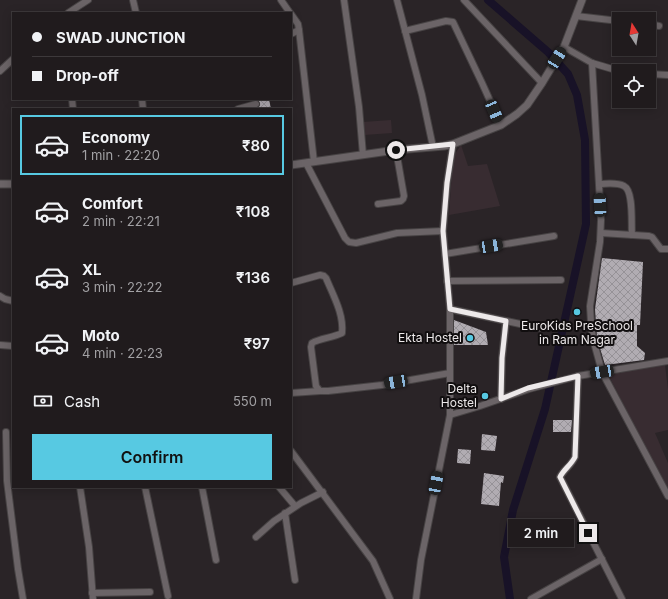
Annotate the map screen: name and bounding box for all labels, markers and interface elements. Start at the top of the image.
north arrow [612,12,656,56]
map controls [612,12,656,108]
text: SWAD JUNCTION [56,28,185,47]
car [546,45,568,71]
button: locate [612,64,656,108]
text: Drop-off [56,66,119,85]
car [484,98,504,124]
icon: car [34,127,70,163]
text: Economy [82,128,150,147]
text: ₹80 [242,136,270,155]
route start [387,141,405,159]
text: 1 min · 22:20 [82,147,160,163]
icon: car [34,193,70,229]
car [593,193,607,217]
text: Comfort [82,194,143,213]
text: ₹108 [236,202,270,221]
text: 2 min · 22:21 [82,213,160,229]
car [478,238,504,254]
icon: car [34,259,70,295]
text: XL [82,260,102,279]
text: ₹136 [236,268,270,287]
text: 3 min · 22:22 [82,279,162,295]
marker: EuroKids PreSchool in Ram Nagar [572,307,582,317]
place label: EuroKids PreSchool in Ram Nagar [521,318,633,347]
icon: car [34,325,70,361]
text: Moto [82,326,120,345]
place label: Ekta Hostel [398,330,462,345]
marker: Ekta Hostel [465,333,475,343]
text: ₹97 [244,334,270,353]
text: 4 min · 22:23 [82,345,163,361]
car [589,364,615,380]
car [383,374,409,390]
place label: Delta Hostel [441,381,477,410]
icon: cash [32,390,54,412]
marker: Delta Hostel [480,391,490,401]
text: Cash [64,392,100,411]
text: 550 m [233,393,272,409]
button: Confirm [32,434,272,480]
car [428,470,444,496]
callout: 2 min [508,519,574,547]
route end [579,524,597,542]
text: 2 min [524,525,558,541]

